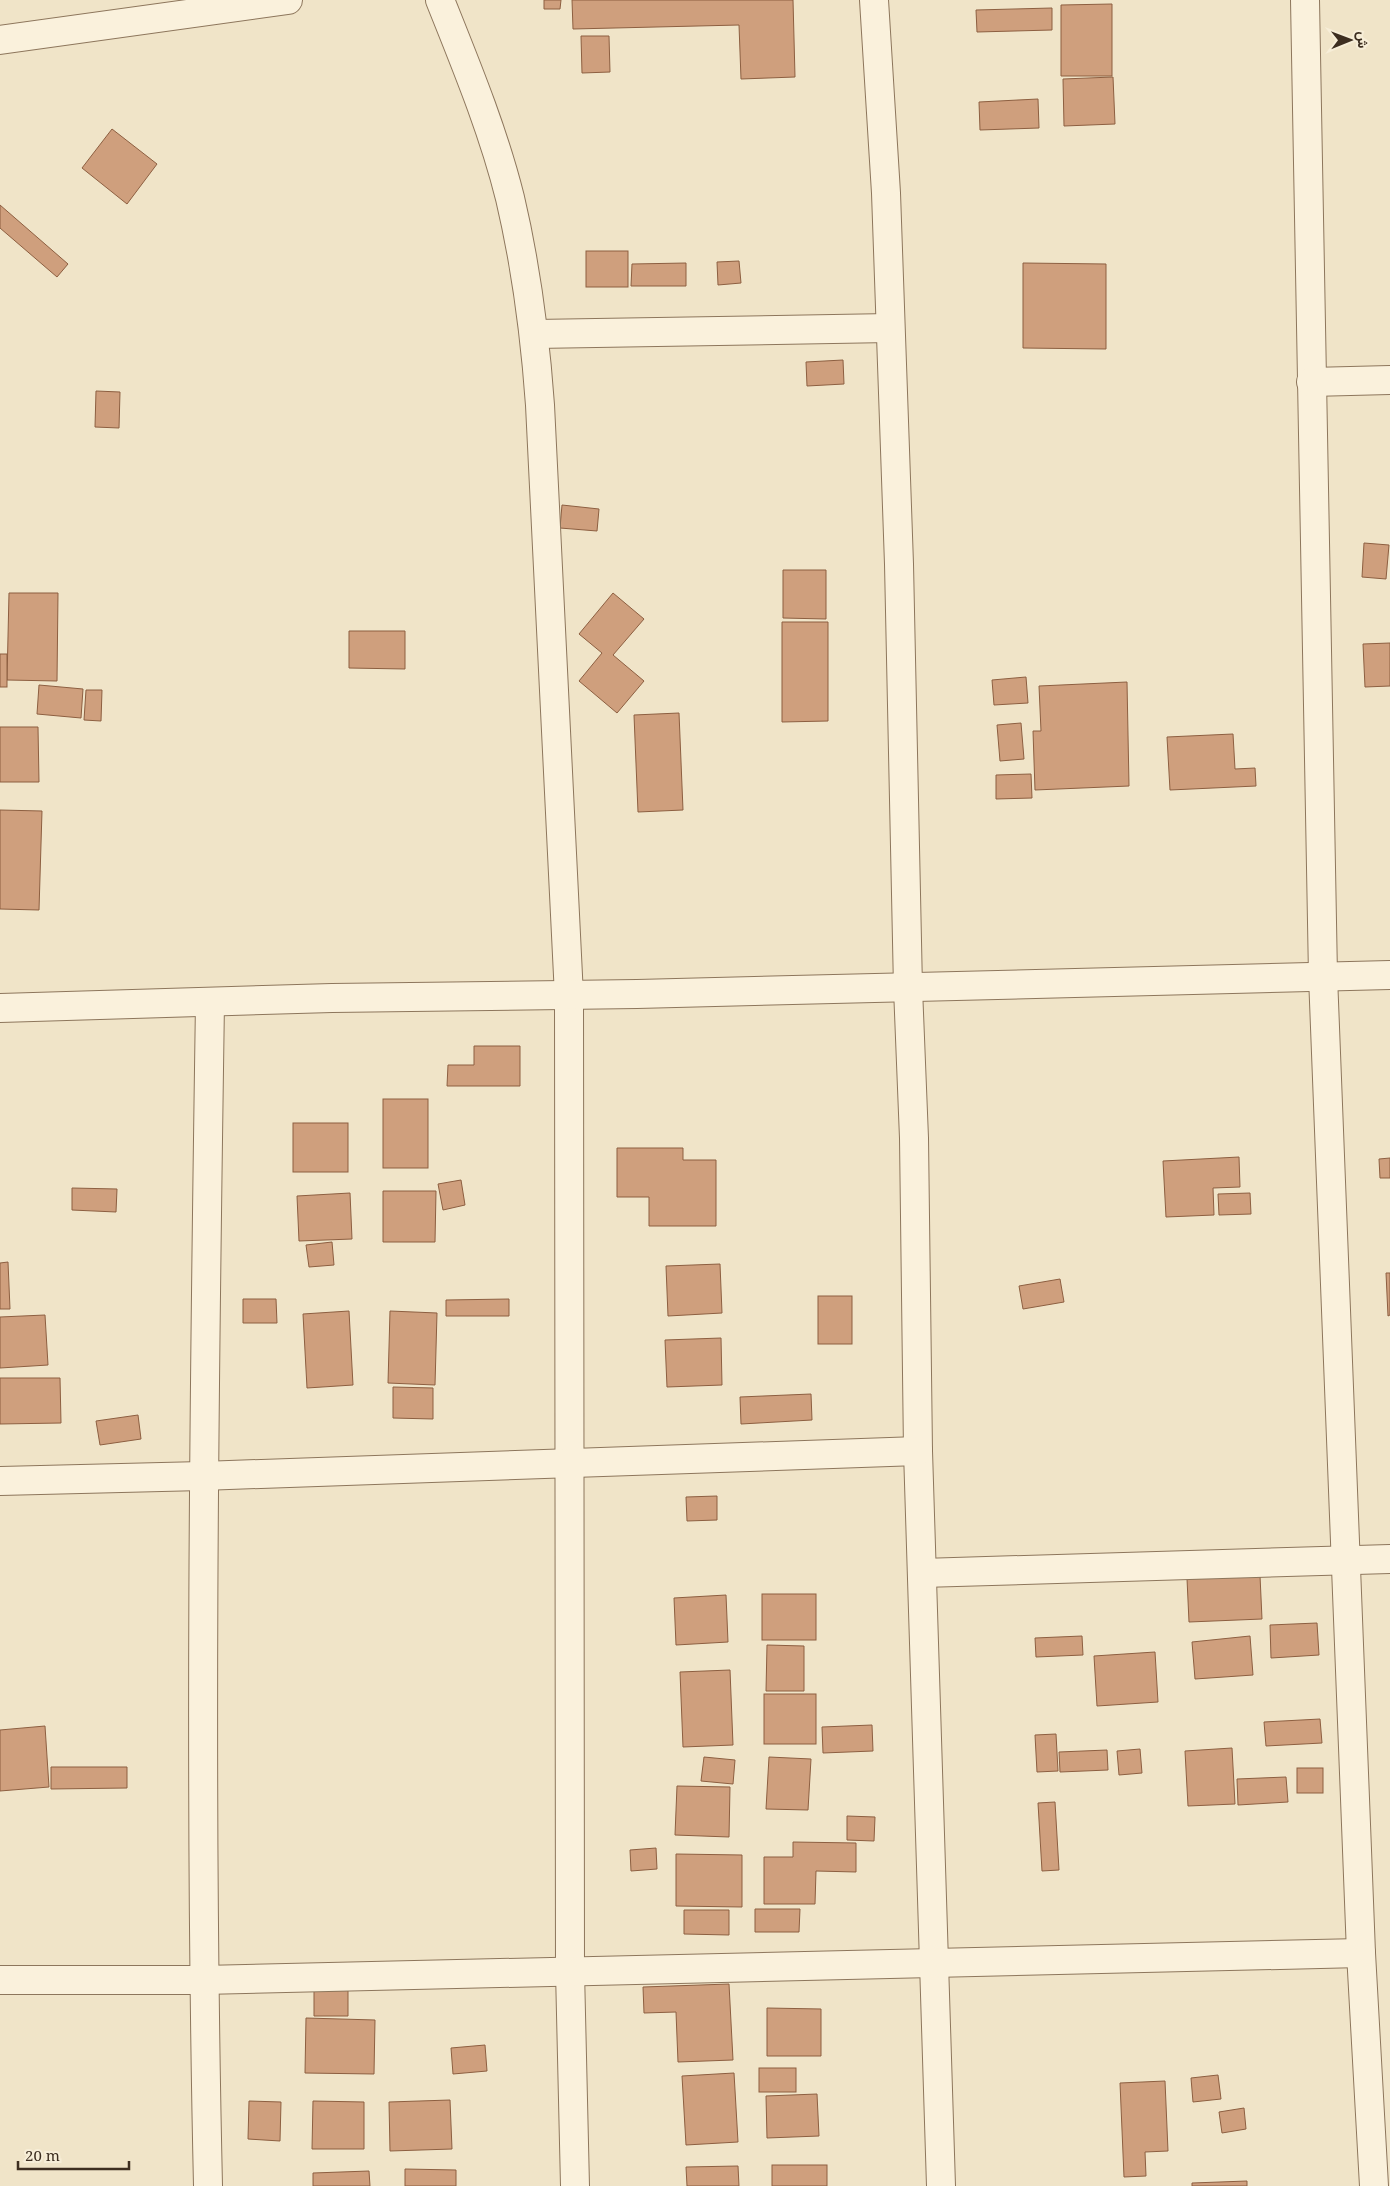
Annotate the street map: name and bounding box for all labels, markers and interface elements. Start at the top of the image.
north arrow [1325,15,1375,65]
text: ش [1354,31,1373,49]
scale bar [18,2138,129,2170]
text: 20 m [25,2145,60,2165]

